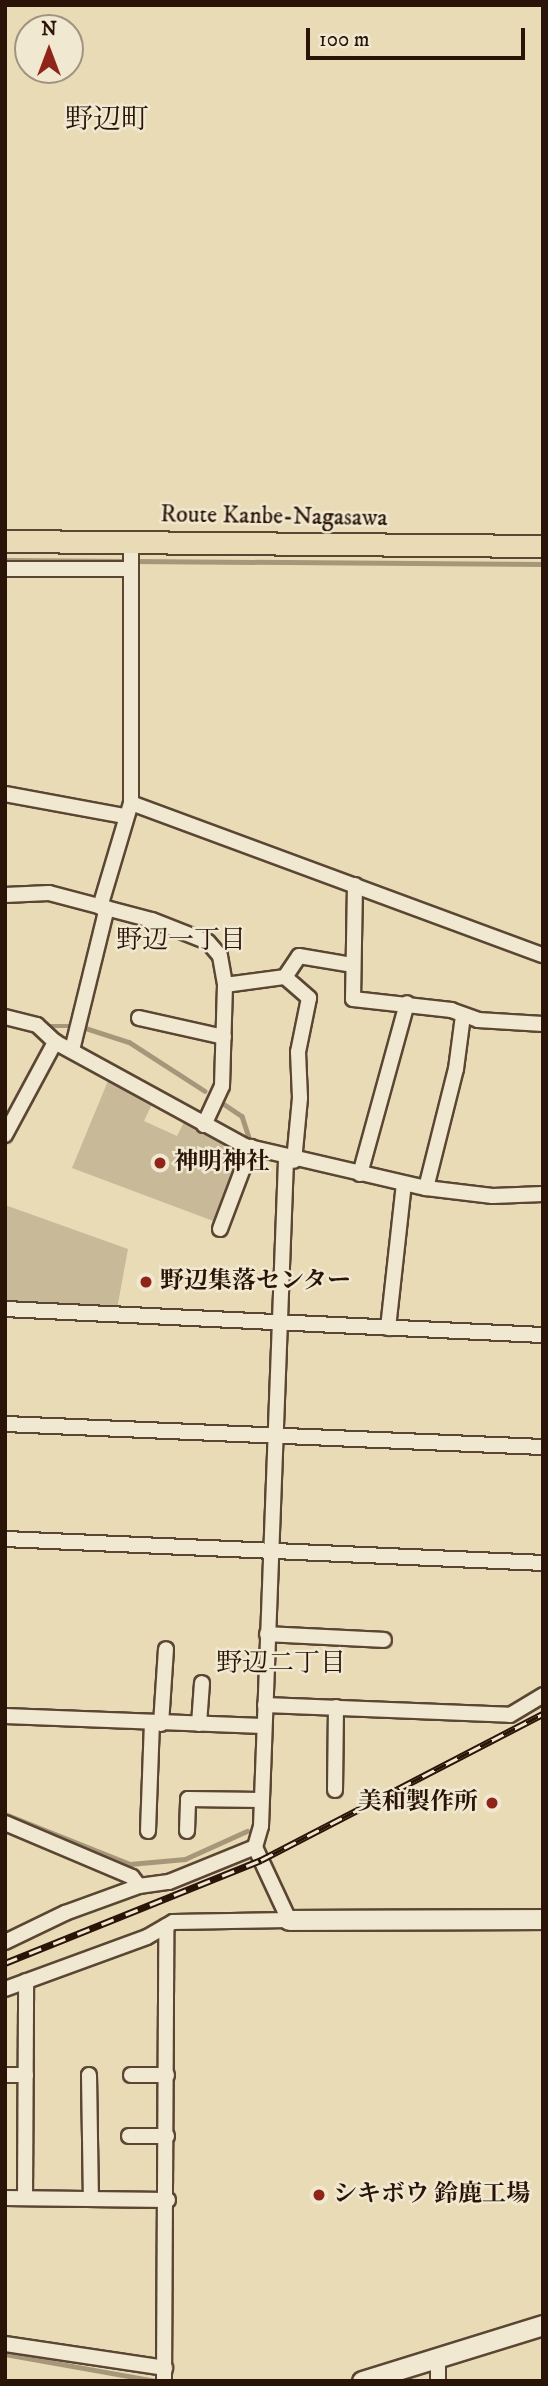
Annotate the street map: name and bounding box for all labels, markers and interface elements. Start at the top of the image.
north arrow [14,14,84,84]
scale bar [310,14,529,58]
text: N [41,18,57,41]
text: 100 m [319,27,370,53]
district label: 野辺町 [65,103,149,137]
street label: Route Kanbe-Nagasawa [160,501,388,533]
district label: 野辺一丁目 [116,925,246,957]
place label: 神明神社 [174,1149,270,1177]
marker: 神明神社 [152,1155,168,1171]
place label: 野辺集落センター [160,1268,352,1296]
marker: 野辺集落センター [138,1274,154,1290]
district label: 野辺二丁目 [216,1648,346,1680]
place label: 美和製作所 [358,1789,478,1817]
marker: 美和製作所 [484,1795,500,1811]
place label: シキボウ 鈴鹿工場 [333,2181,530,2209]
marker: シキボウ 鈴鹿工場 [311,2187,327,2203]

